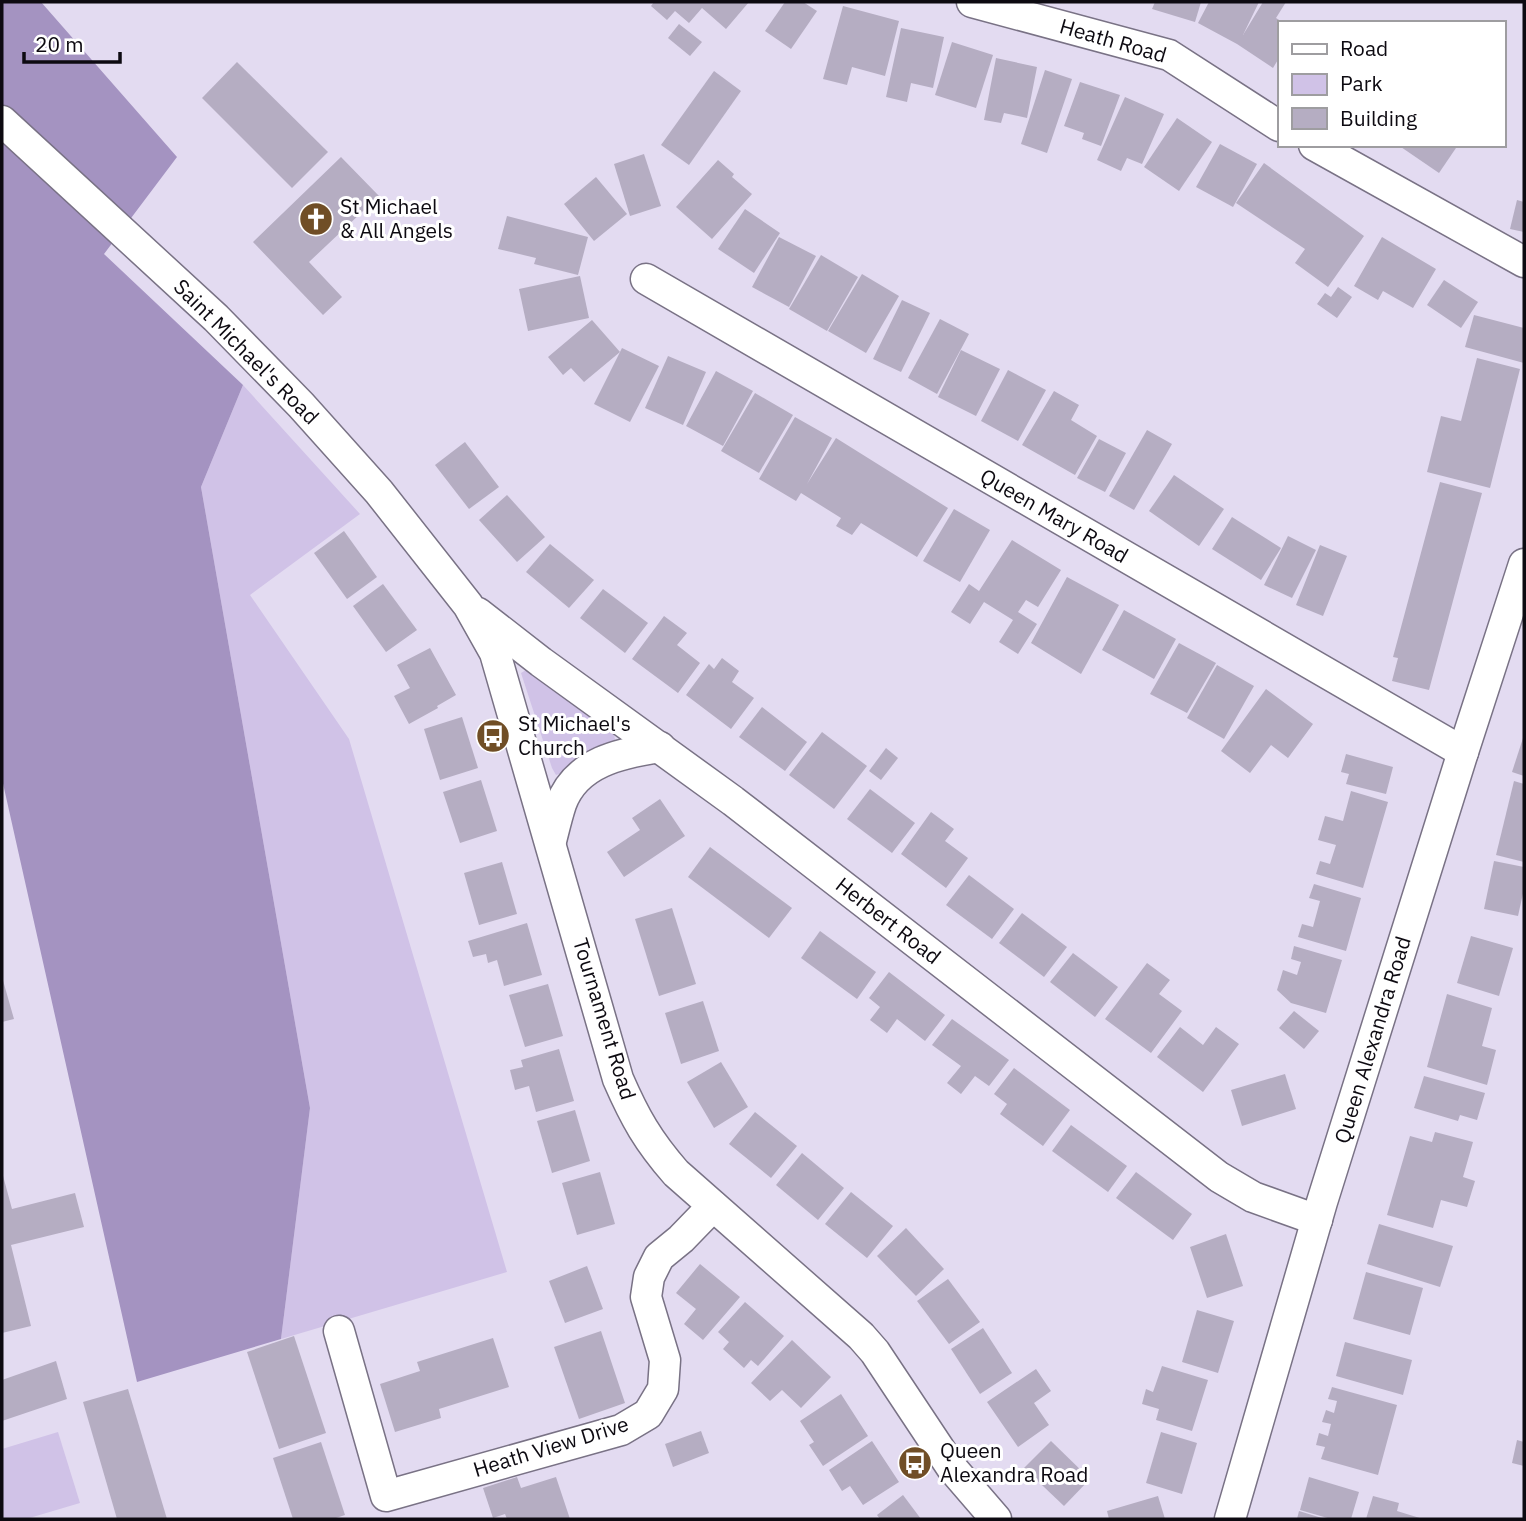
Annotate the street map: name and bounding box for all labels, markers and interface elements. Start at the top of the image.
street label: Heath Road [1056,11,1170,69]
scale bar [24,21,121,65]
legend [1278,21,1505,147]
text: 20 m [35,30,84,58]
text: Road [1340,34,1388,62]
text: Park [1340,69,1383,97]
text: Building [1340,104,1417,132]
place label: St Michael & All Angels [340,192,453,244]
church icon: St Michael & All Angels [297,200,335,238]
street label: Saint Michael's Road [168,273,325,430]
street label: Queen Mary Road [975,461,1134,569]
place label: St Michael's Church [518,709,631,761]
bus stop icon: St Michael's Church [474,717,512,755]
street label: Herbert Road [830,870,947,970]
street label: Queen Alexandra Road [1327,933,1417,1147]
street label: Tournament Road [567,934,643,1103]
street label: Heath View Drive [470,1409,632,1483]
place label: Queen Alexandra Road [940,1436,1089,1488]
bus stop icon: Queen Alexandra Road [896,1444,934,1482]

